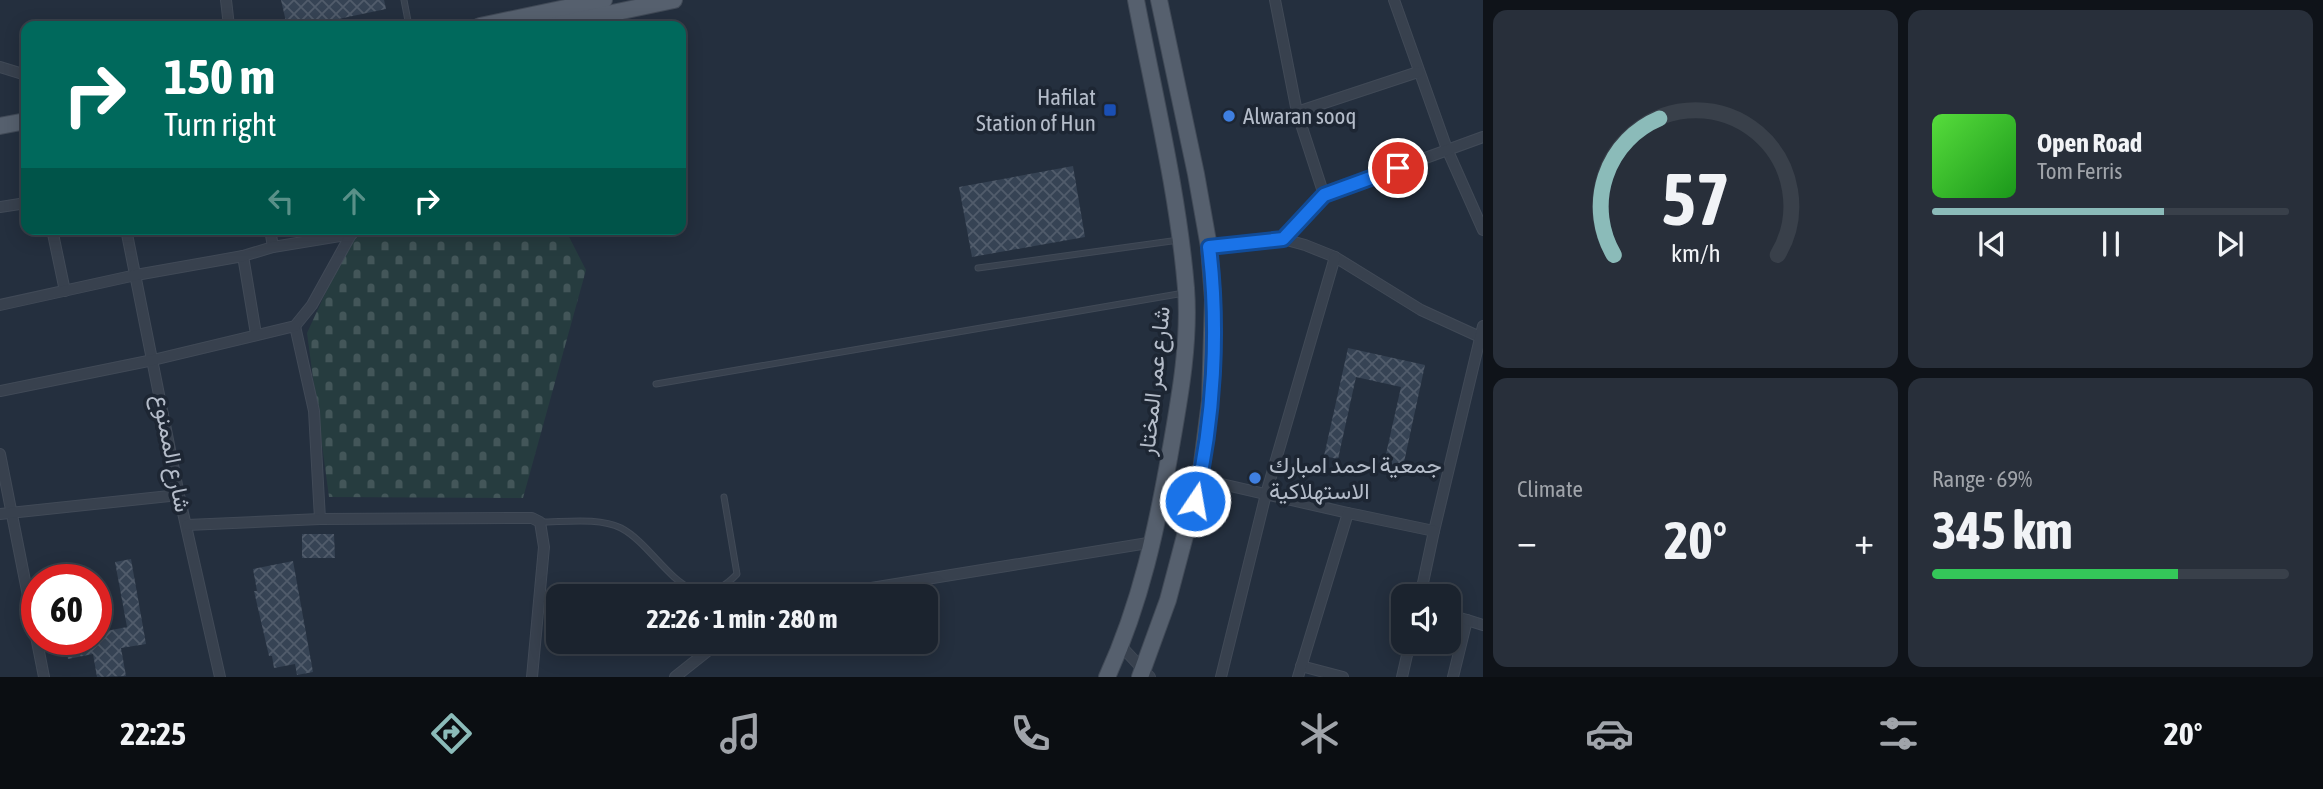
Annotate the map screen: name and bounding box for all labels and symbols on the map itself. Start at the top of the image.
place label: Hafilat Station of Hun [976,84,1096,136]
marker: Hafilat Station of Hun [1102,102,1118,118]
place label: Alwaran sooq [1243,103,1356,129]
marker: Alwaran sooq [1221,108,1237,124]
pin [1368,138,1428,198]
street label: شارع عمر المختار [1133,305,1178,458]
street label: شارع الممنوع [145,392,196,515]
place label: جمعية احمد امبارك الاستهلاكية [1269,452,1442,506]
position arrow [1158,464,1232,538]
marker: جمعية احمد امبارك الاستهلاكية [1247,470,1263,486]
speed limit sign: 60 [21,564,112,655]

